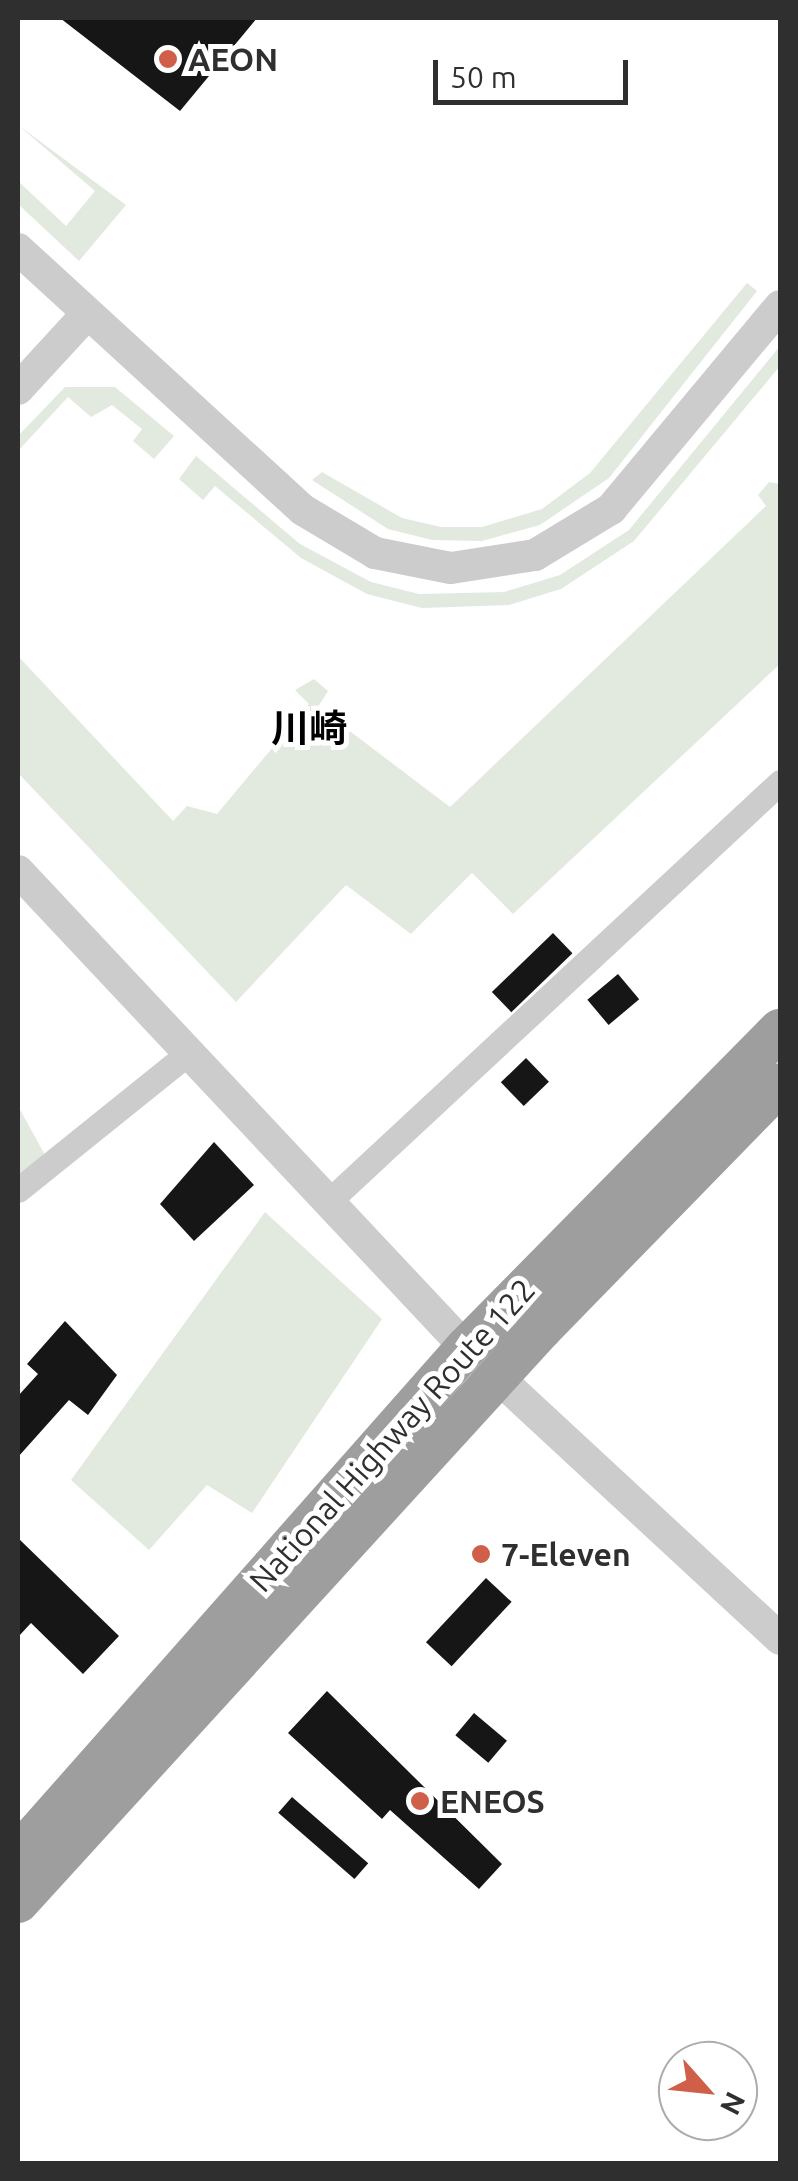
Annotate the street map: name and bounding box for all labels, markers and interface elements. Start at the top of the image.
place label: AEON [188,40,278,78]
scale bar [438,40,633,102]
marker: AEON [157,48,179,70]
text: 50 m [450,60,517,94]
district label: 川崎 [271,706,347,752]
street label: National Highway Route 122 [241,1271,543,1599]
place label: 7-Eleven [501,1535,631,1573]
marker: 7-Eleven [470,1543,492,1565]
place label: ENEOS [440,1782,545,1820]
marker: ENEOS [409,1790,431,1812]
north arrow [658,2041,758,2141]
text: N [715,2088,752,2120]

